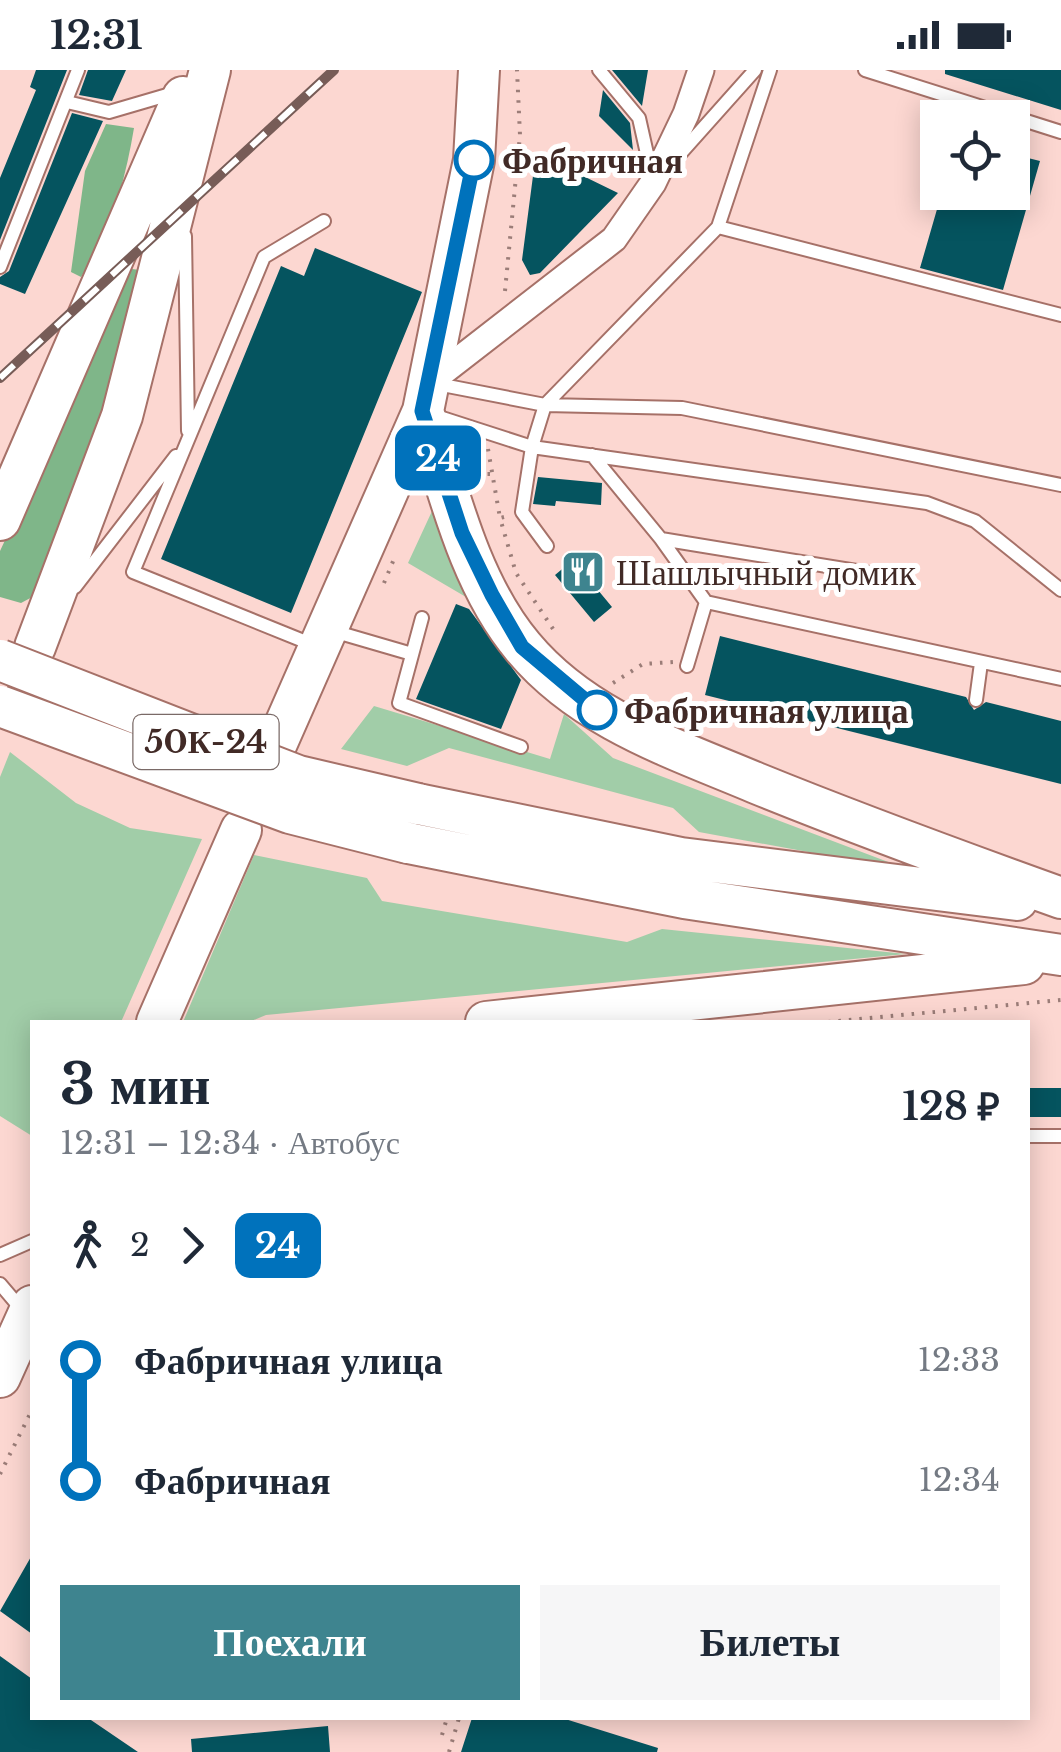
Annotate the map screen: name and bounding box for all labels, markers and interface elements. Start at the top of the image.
text: 12:31 [50,12,143,59]
map controls [920,100,1030,210]
button: locate [920,100,1030,210]
place label: Фабричная [502,139,683,182]
marker: Фабричная [455,141,493,179]
line badge: 24 [393,426,483,490]
text: 24 [415,437,461,480]
restaurant icon: Шашлычный домик [560,549,606,595]
place label: Шашлычный домик [616,551,917,594]
place label: Фабричная улица [624,689,908,732]
marker: Фабричная улица [578,691,616,729]
road number: 50К-24 [134,715,278,769]
text: 3 мин [60,1051,211,1119]
text: 128 ₽ [902,1083,1000,1130]
text: 12:31 – 12:34 · Автобус [60,1123,400,1163]
icon: walk [60,1218,115,1273]
icon: forward [165,1218,220,1273]
text: 24 [255,1224,301,1267]
text: 2 [130,1225,150,1265]
text: Фабричная улица [134,1337,443,1384]
text: 12:33 [917,1340,1000,1380]
text: Фабричная [134,1457,331,1504]
text: 12:34 [918,1460,1000,1500]
button: Поехали [60,1585,520,1700]
button: Билеты [540,1585,1000,1700]

